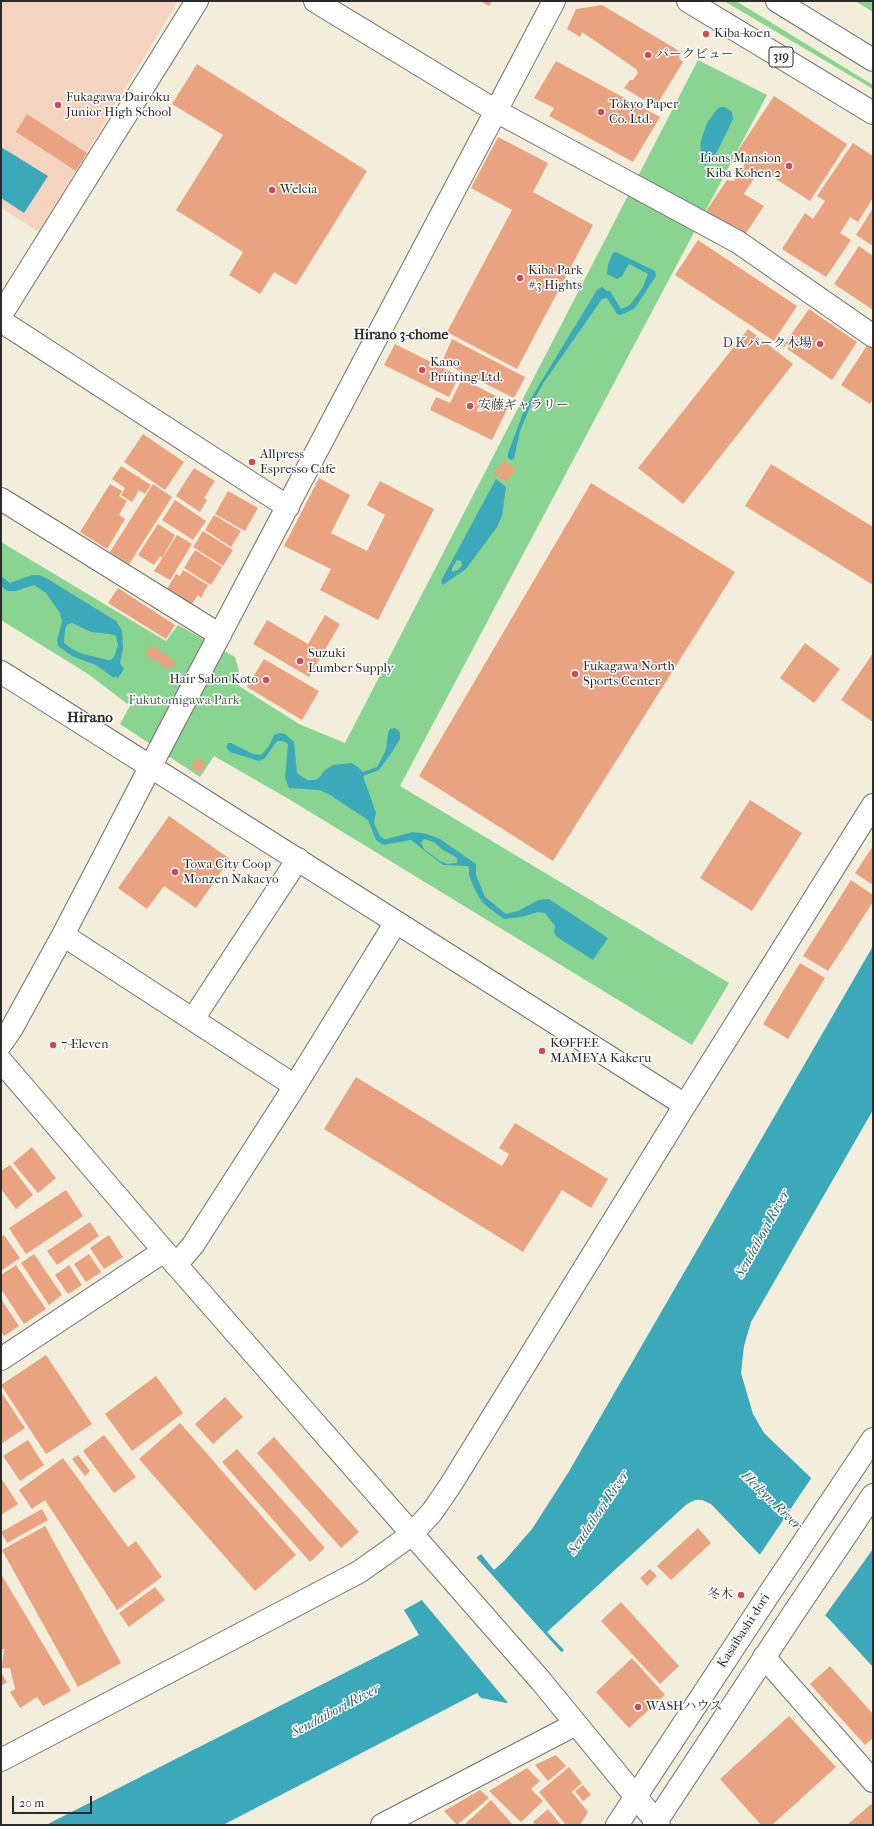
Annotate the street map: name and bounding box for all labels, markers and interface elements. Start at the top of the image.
place label: Kiba-koen [714,26,770,42]
marker: Kiba-koen [701,29,711,39]
place label: パークビュー [656,47,734,63]
road number: 319 [769,47,793,67]
marker: パークビュー [643,50,653,60]
place label: Fukagawa Dairoku Junior High School [66,90,172,121]
place label: Tokyo Paper Co. Ltd. [609,97,679,128]
marker: Fukagawa Dairoku Junior High School [53,100,63,110]
marker: Tokyo Paper Co. Ltd. [596,107,606,117]
place label: Lions Mansion Kiba Kohen 2 [700,151,781,182]
marker: Lions Mansion Kiba Kohen 2 [784,161,794,171]
place label: Welcia [280,182,317,198]
marker: Welcia [267,185,277,195]
place label: Kiba Park #3 Hights [528,263,583,294]
marker: Kiba Park #3 Hights [515,273,525,283]
district label: Hirano 3-chome [354,328,448,344]
place label: ＤＫパーク木場 [721,336,812,352]
marker: ＤＫパーク木場 [815,339,825,349]
place label: Kano Printing Ltd. [430,355,503,386]
marker: Kano Printing Ltd. [417,365,427,375]
place label: 安藤ギャラリー [478,398,569,414]
marker: 安藤ギャラリー [465,401,475,411]
place label: Allpress Espresso Cafe [260,447,336,478]
marker: Allpress Espresso Cafe [247,457,257,467]
place label: Suzuki Lumber Supply [308,646,394,677]
marker: Suzuki Lumber Supply [295,656,305,666]
place label: Fukagawa North Sports Center [583,659,675,690]
marker: Fukagawa North Sports Center [570,669,580,679]
place label: Hair Salon Koto [169,672,258,688]
marker: Hair Salon Koto [261,675,271,685]
park label: Fukutomigawa Park [129,693,239,709]
district label: Hirano [67,709,113,727]
place label: Towa City Coop Monzen Nakacyo [183,857,278,888]
marker: Towa City Coop Monzen Nakacyo [170,867,180,877]
place label: KOFFEE MAMEYA Kakeru [550,1036,651,1067]
place label: 7-Eleven [61,1037,109,1053]
marker: 7-Eleven [48,1040,58,1050]
marker: KOFFEE MAMEYA Kakeru [537,1046,547,1056]
water label: Sendaibori River [732,1187,794,1281]
water label: Sendaibori River [565,1468,633,1558]
water label: Heikyu River [737,1468,805,1534]
place label: 冬木 [707,1587,733,1603]
marker: 冬木 [736,1590,746,1600]
street label: Kasaibashi-dori [714,1591,774,1671]
water label: Sendaibori River [289,1681,383,1741]
place label: WASHハウス [646,1699,722,1715]
marker: WASHハウス [633,1702,643,1712]
scale bar [14,1788,94,1814]
text: 20 m [19,1796,44,1810]

